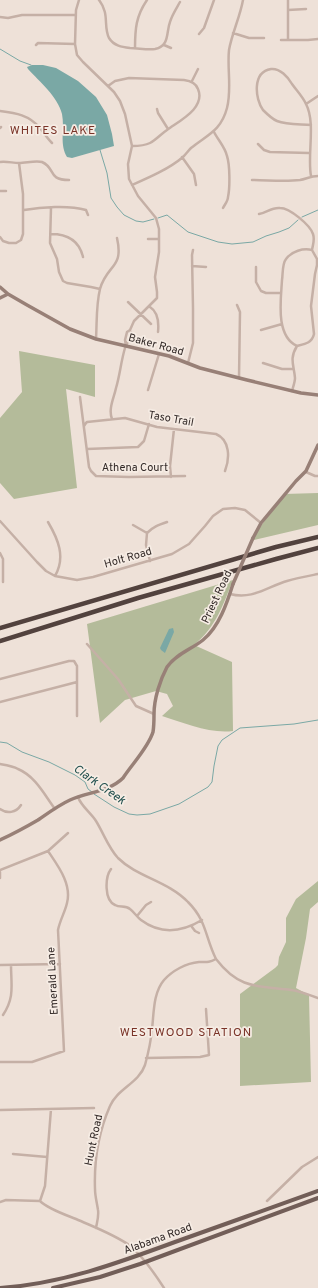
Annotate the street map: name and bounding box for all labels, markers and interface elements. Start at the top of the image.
district label: WHITES LAKE [10,123,96,139]
street label: Baker Road [127,331,185,359]
street label: Taso Trail [147,408,195,430]
street label: Athena Court [102,461,168,475]
street label: Holt Road [103,545,153,571]
street label: Priest Road [199,568,235,626]
water label: Clark Creek [70,761,129,809]
street label: Emerald Lane [44,947,62,1015]
district label: WESTWOOD STATION [120,1025,252,1041]
street label: Hunt Road [82,1113,106,1167]
street label: Alabama Road [122,1220,194,1258]

